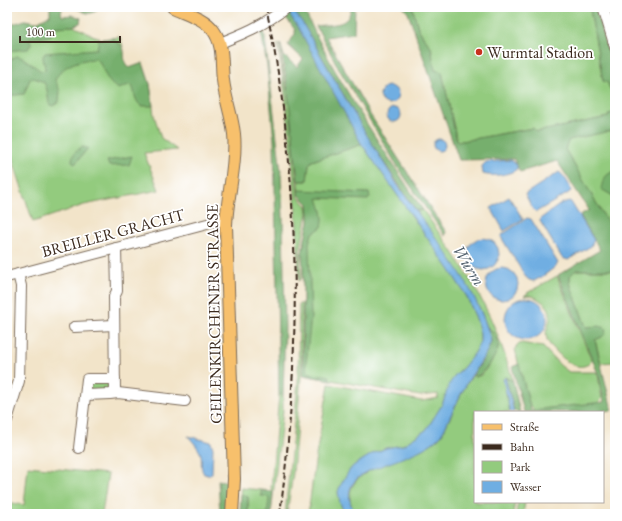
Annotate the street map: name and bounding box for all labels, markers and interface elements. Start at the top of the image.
scale bar [20,18,120,44]
text: 100 m [26,24,56,40]
place label: Wurmtal Stadion [487,42,594,63]
marker: Wurmtal Stadion [474,47,484,57]
street label: BREILLER GRACHT [39,204,187,262]
street label: GEILENKIRCHENER STRASSE [202,204,226,424]
water label: Wurm [448,240,490,290]
legend [474,411,604,503]
text: Straße [510,419,539,435]
text: Bahn [510,439,535,455]
text: Park [510,459,531,475]
text: Wasser [510,479,541,495]

